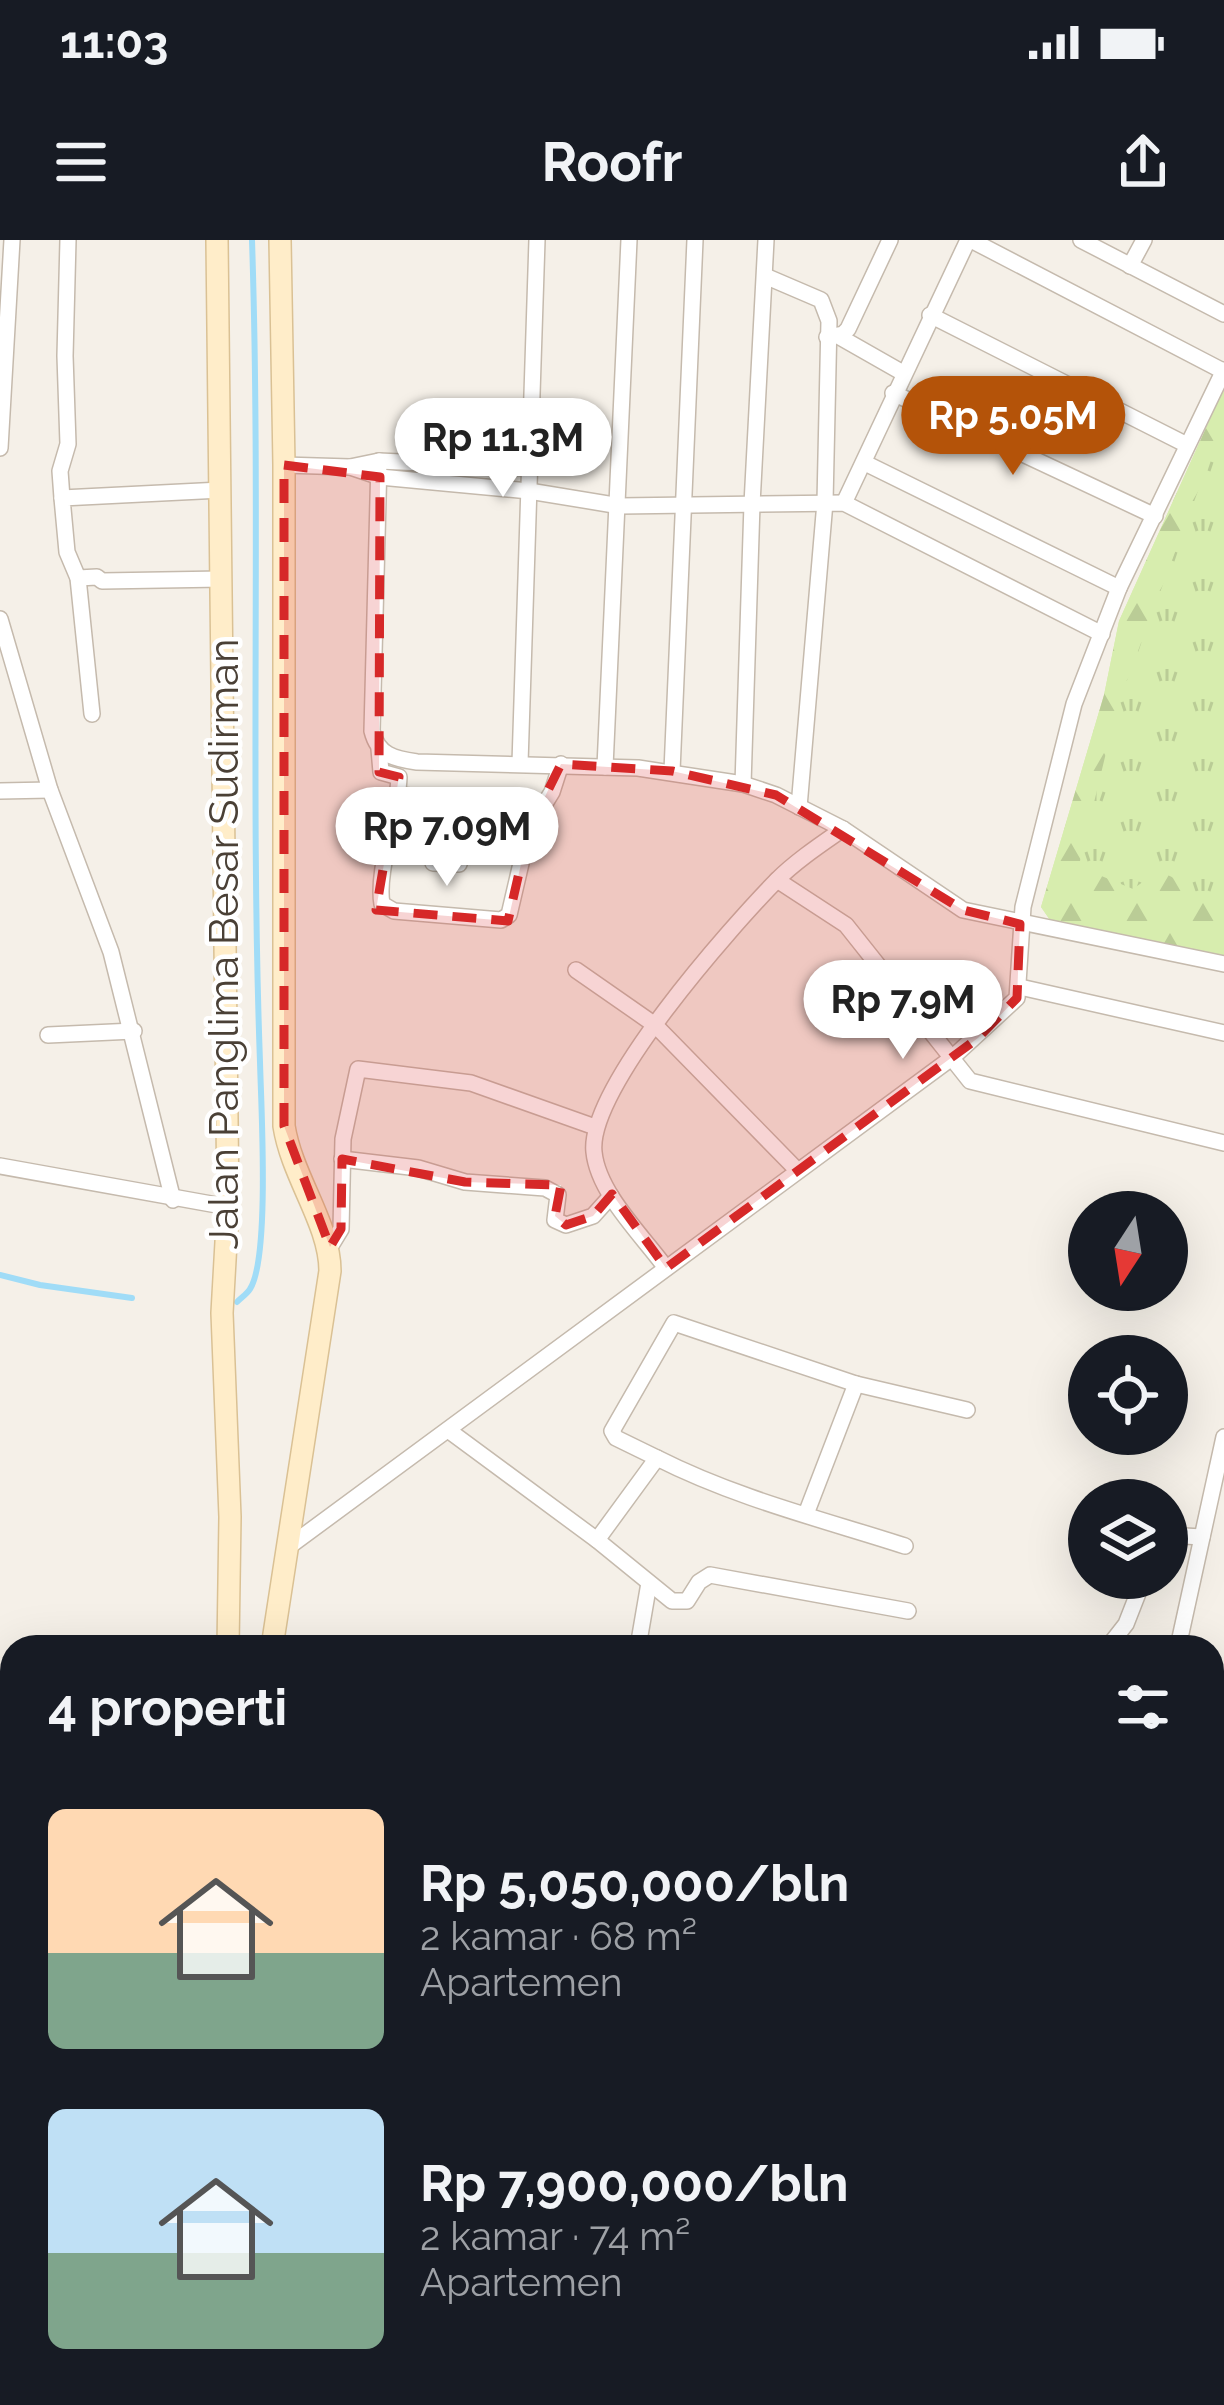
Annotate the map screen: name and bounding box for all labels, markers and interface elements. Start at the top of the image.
text: 11:03 [60,16,168,69]
icon: menu [48,129,114,195]
icon: share [1110,129,1176,195]
text: Roofr [541,130,683,194]
pin: Rp 5.05M [889,376,1137,478]
text: Rp 5.05M [928,392,1098,438]
pin: Rp 11.3M [379,398,627,500]
text: Rp 11.3M [422,414,584,460]
street label: Jalan Panglima Besar Sudirman [199,639,248,1249]
pin: Rp 7.09M [323,787,571,889]
text: Rp 7.09M [363,803,531,849]
pin: Rp 7.9M [792,960,1014,1062]
text: Rp 7.9M [830,976,976,1022]
north arrow [1068,1191,1188,1311]
map controls [1068,1191,1188,1599]
button: locate [1068,1335,1188,1455]
button: layers [1068,1479,1188,1599]
icon: filters [1110,1674,1176,1740]
text: 4 properti [48,1677,287,1737]
text: Rp 5,050,000/bln [420,1853,849,1913]
icon: home [144,1857,288,2001]
text: 2 kamar · 68 m² [420,1913,697,1959]
text: Apartemen [420,1959,622,2005]
text: Rp 7,900,000/bln [420,2153,849,2213]
icon: home [144,2157,288,2301]
text: 2 kamar · 74 m² [420,2213,690,2259]
text: Apartemen [420,2259,622,2305]

